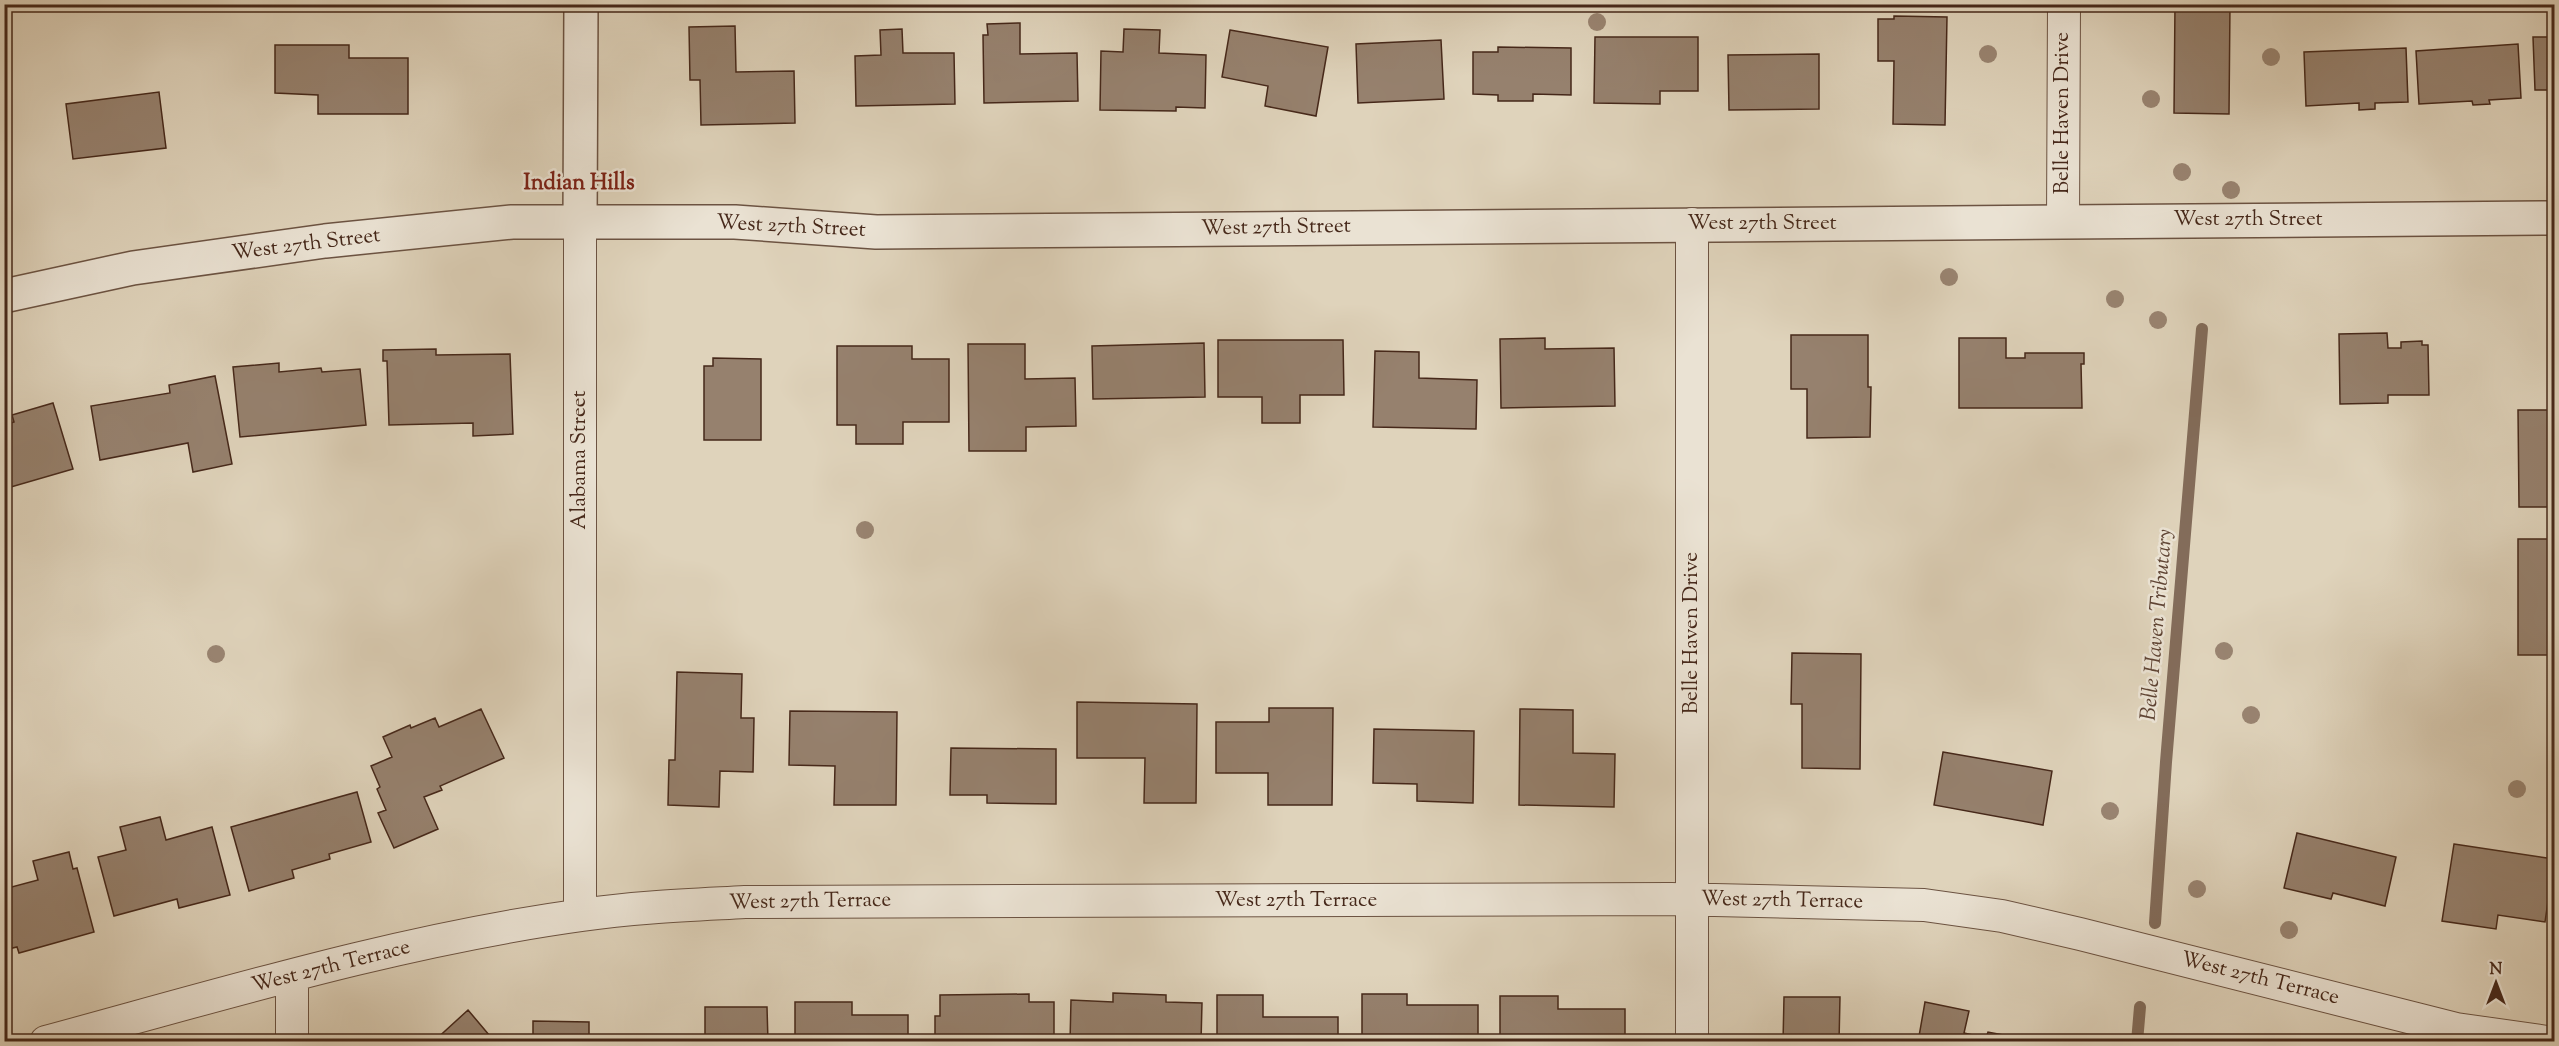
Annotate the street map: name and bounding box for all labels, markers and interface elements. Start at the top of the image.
street label: Belle Haven Drive [2048,32,2078,194]
district label: Indian Hills [523,168,635,200]
street label: West 27th Street [2173,205,2323,235]
street label: West 27th Street [716,208,866,246]
street label: West 27th Street [1687,209,1837,239]
street label: West 27th Street [1201,212,1351,244]
street label: West 27th Street [230,221,382,269]
street label: Alabama Street [565,390,595,530]
water label: Belle Haven Tributary [2134,528,2182,722]
street label: Belle Haven Drive [1677,552,1707,714]
street label: West 27th Terrace [1701,885,1863,917]
street label: West 27th Terrace [729,886,891,918]
street label: West 27th Terrace [1215,886,1377,916]
street label: West 27th Terrace [249,933,413,1001]
street label: West 27th Terrace [2178,945,2342,1013]
north arrow [2466,953,2526,1013]
text: N [2490,959,2503,982]

